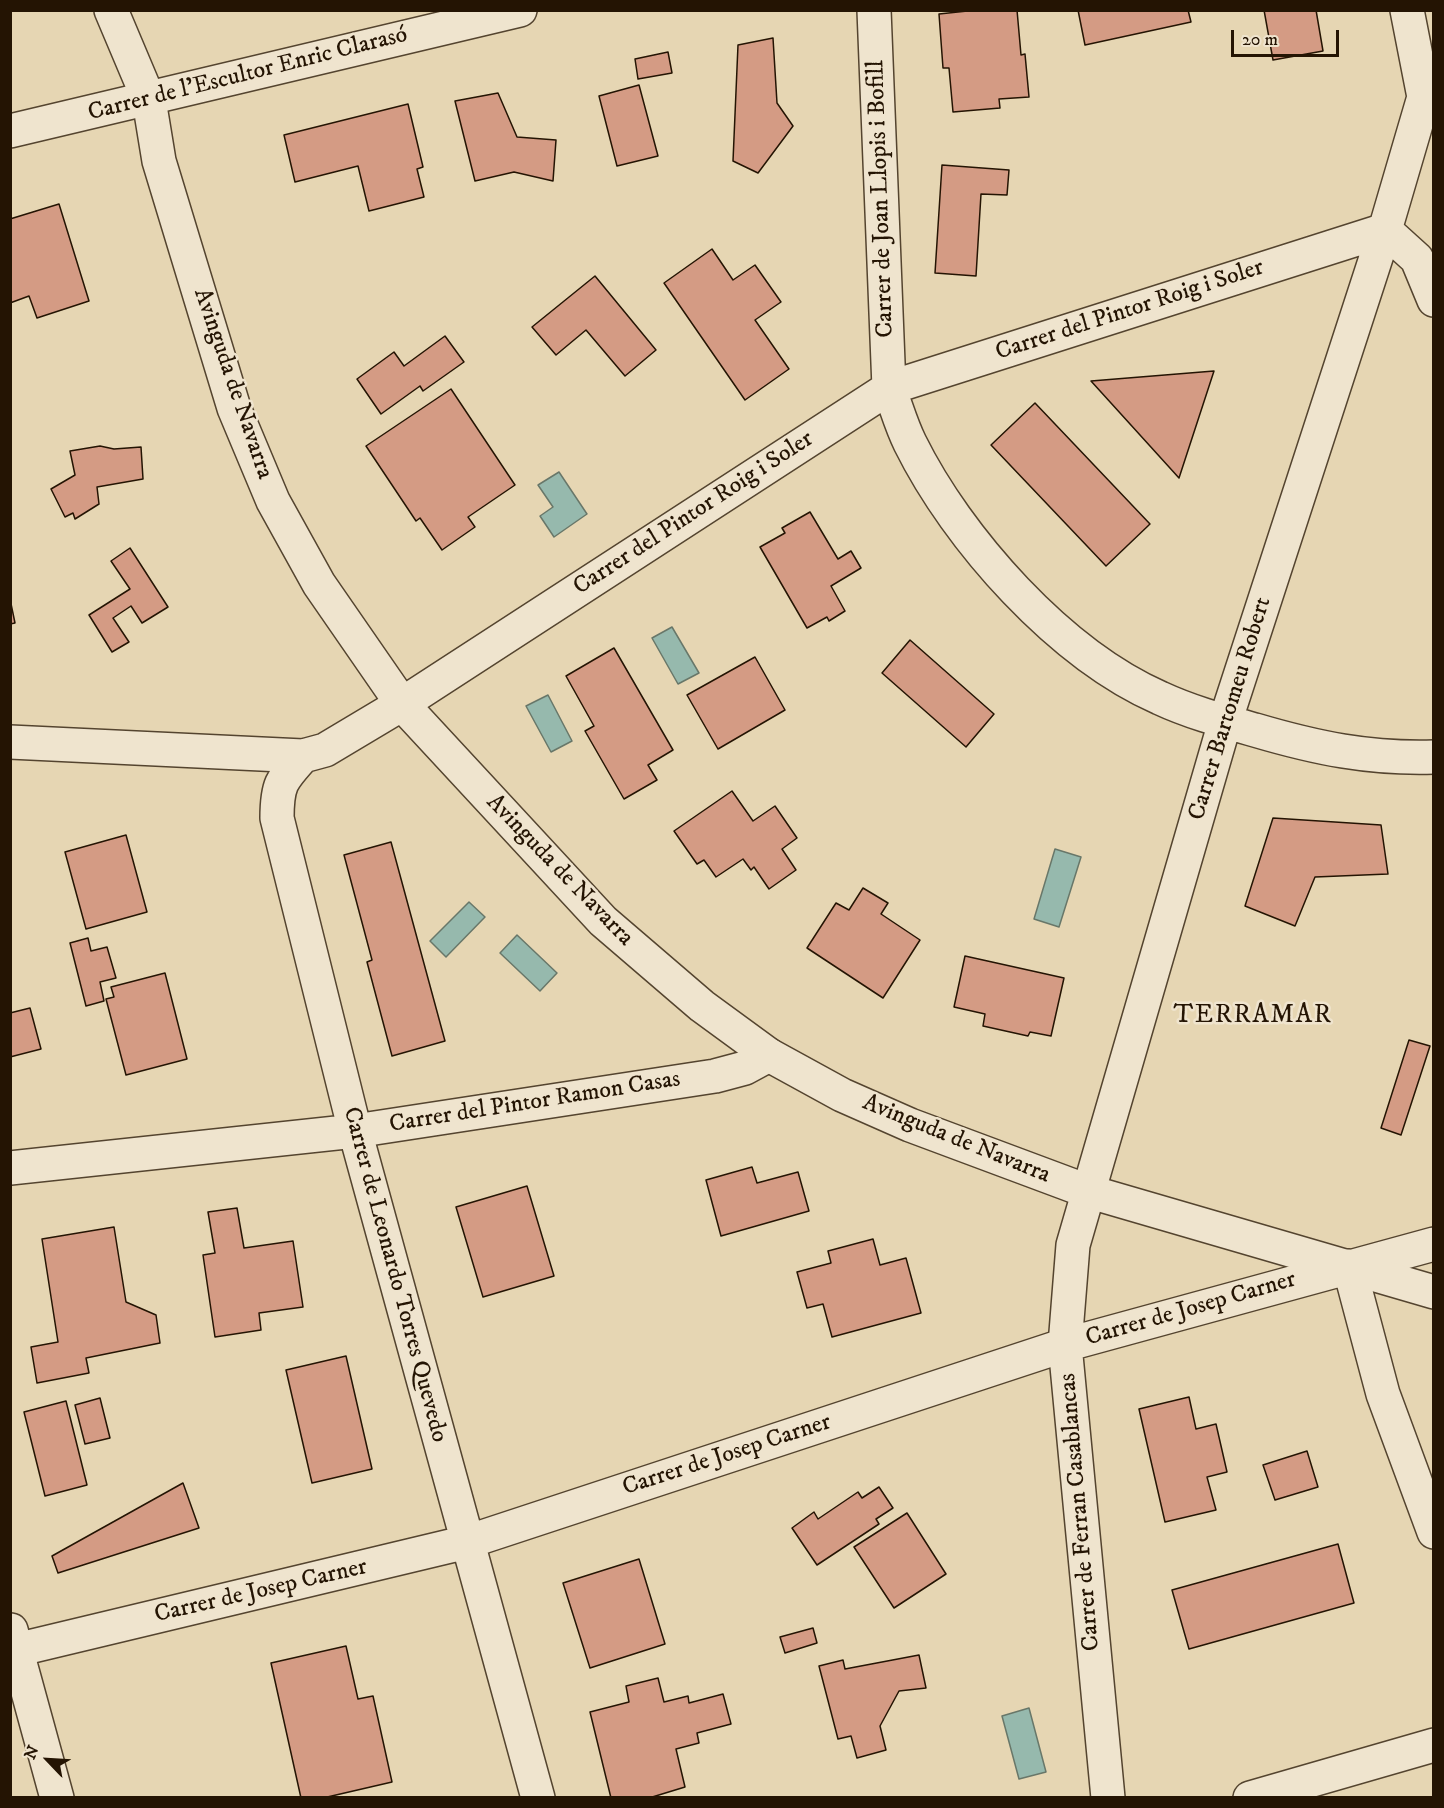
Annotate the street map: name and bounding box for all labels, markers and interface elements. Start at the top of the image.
scale bar [1234,18,1342,56]
street label: Carrer de l'Escultor Enric Clarasó [85,21,411,129]
text: 20 m [1242,29,1278,51]
street label: Carrer de Joan Llopis i Bofill [863,60,901,338]
street label: Carrer del Pintor Roig i Soler [992,254,1268,368]
street label: Avinguda de Navarra [186,285,278,483]
street label: Carrer del Pintor Roig i Soler [569,426,819,602]
street label: Carrer Bartomeu Robert [1183,594,1279,824]
street label: Avinguda de Navarra [479,789,639,953]
district label: TERRAMAR [1174,1001,1332,1033]
street label: Carrer del Pintor Ramon Casas [388,1066,682,1140]
street label: Avinguda de Navarra [858,1089,1054,1191]
street label: Carrer de Leonardo Torres Quevedo [335,1104,453,1446]
street label: Carrer de Josep Carner [1083,1266,1299,1354]
street label: Carrer de Ferran Casablancas [1055,1372,1107,1652]
street label: Carrer de Josep Carner [619,1409,835,1503]
street label: Carrer de Josep Carner [152,1554,370,1630]
north arrow [18,1730,78,1790]
text: N [20,1742,44,1763]

